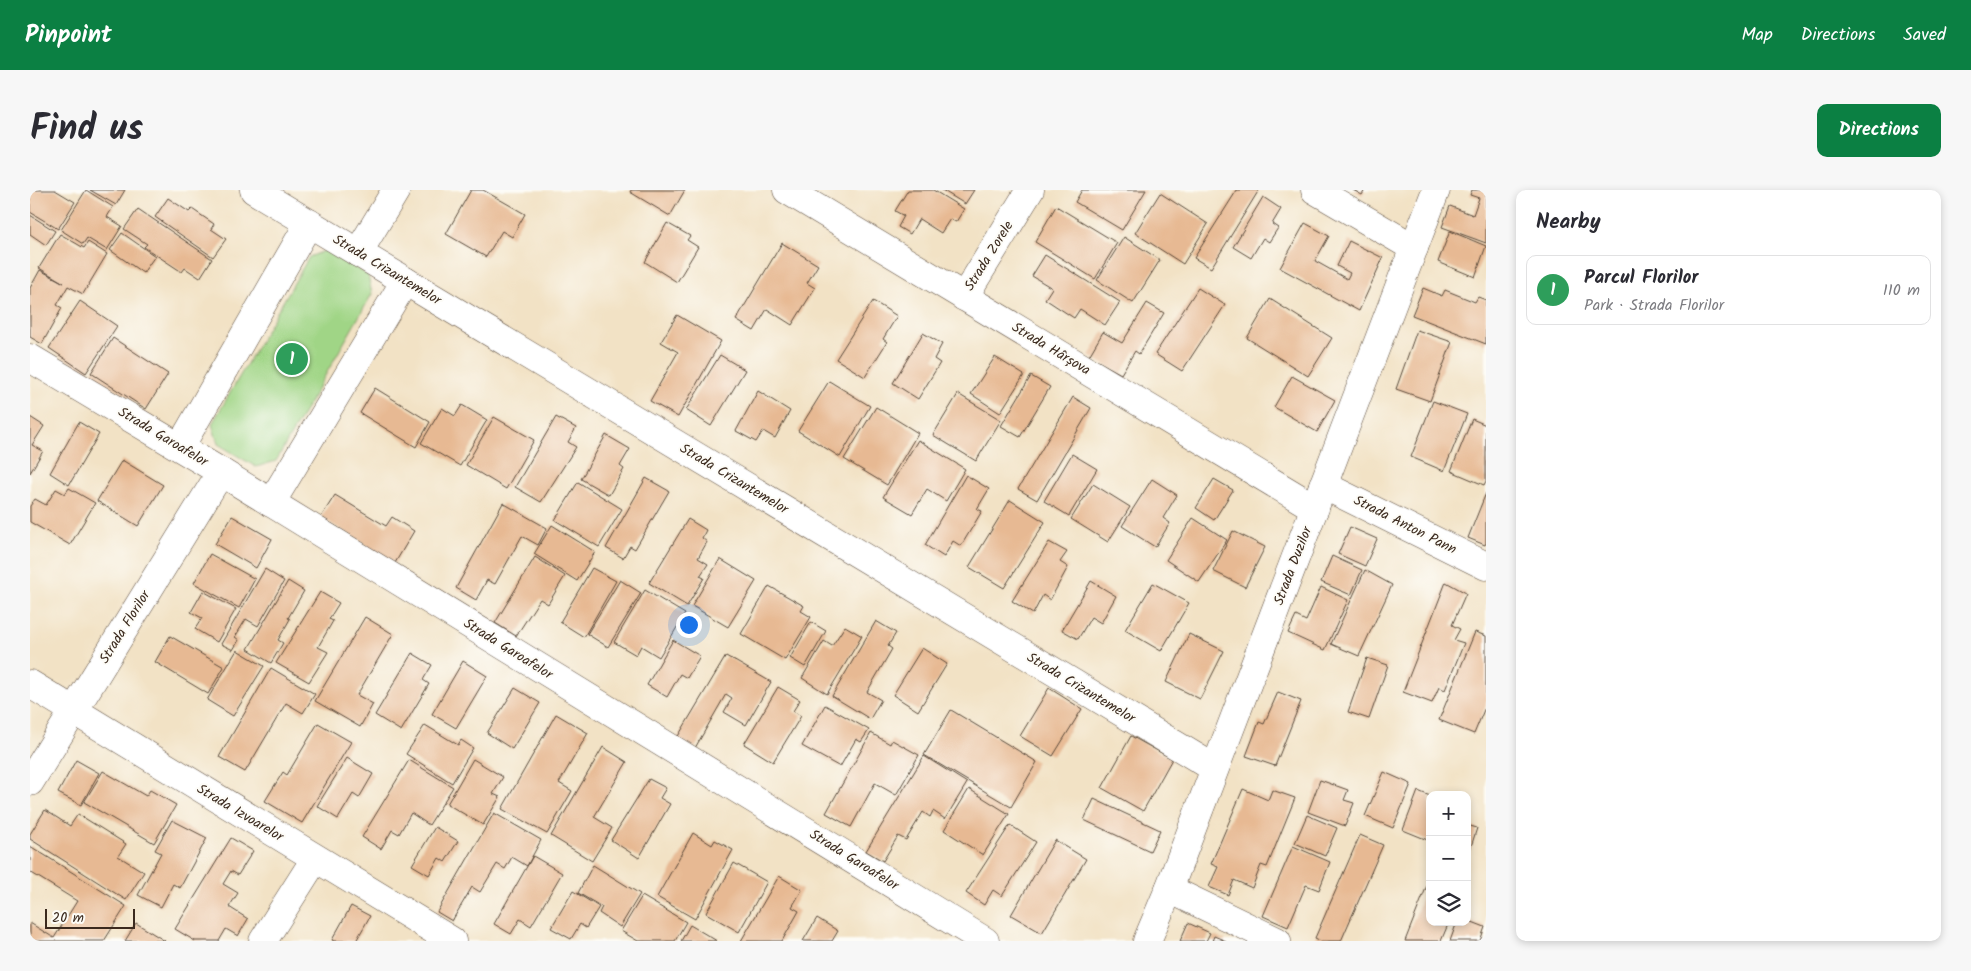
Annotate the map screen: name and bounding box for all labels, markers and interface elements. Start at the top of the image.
text: Pinpoint [25,16,112,55]
text: Map [1741,21,1773,50]
text: Directions [1801,21,1875,50]
text: Saved [1903,21,1946,50]
text: Find us [30,102,143,158]
button: Directions [1817,104,1941,157]
text: Nearby [1536,206,1601,239]
street label: Strada Zorele [959,216,1020,295]
street label: Strada Crizantemelor [328,229,447,312]
text: Parcul Florilor [1584,263,1698,293]
text: 1 [1551,278,1555,303]
text: 110 m [1883,278,1920,303]
text: Park · Strada Florilor [1584,293,1724,318]
street label: Strada Hârșova [1007,317,1095,381]
pin: 1 [276,340,308,378]
street label: Strada Garoafelor [114,401,213,473]
street label: Strada Crizantemelor [675,438,794,521]
street label: Strada Anton Pann [1350,490,1460,560]
street label: Strada Duzilor [1268,522,1319,609]
street label: Strada Florilor [94,585,157,668]
your location [676,612,702,638]
street label: Strada Garoafelor [459,613,558,686]
street label: Strada Crizantemelor [1022,647,1141,730]
street label: Strada Izvoarelor [192,778,289,848]
map controls [1426,791,1471,926]
button: + [1426,791,1471,836]
street label: Strada Garoafelor [805,824,904,897]
button: − [1426,836,1471,881]
button: layers [1426,881,1471,926]
scale bar [45,906,135,929]
text: 20 m [52,907,84,929]

